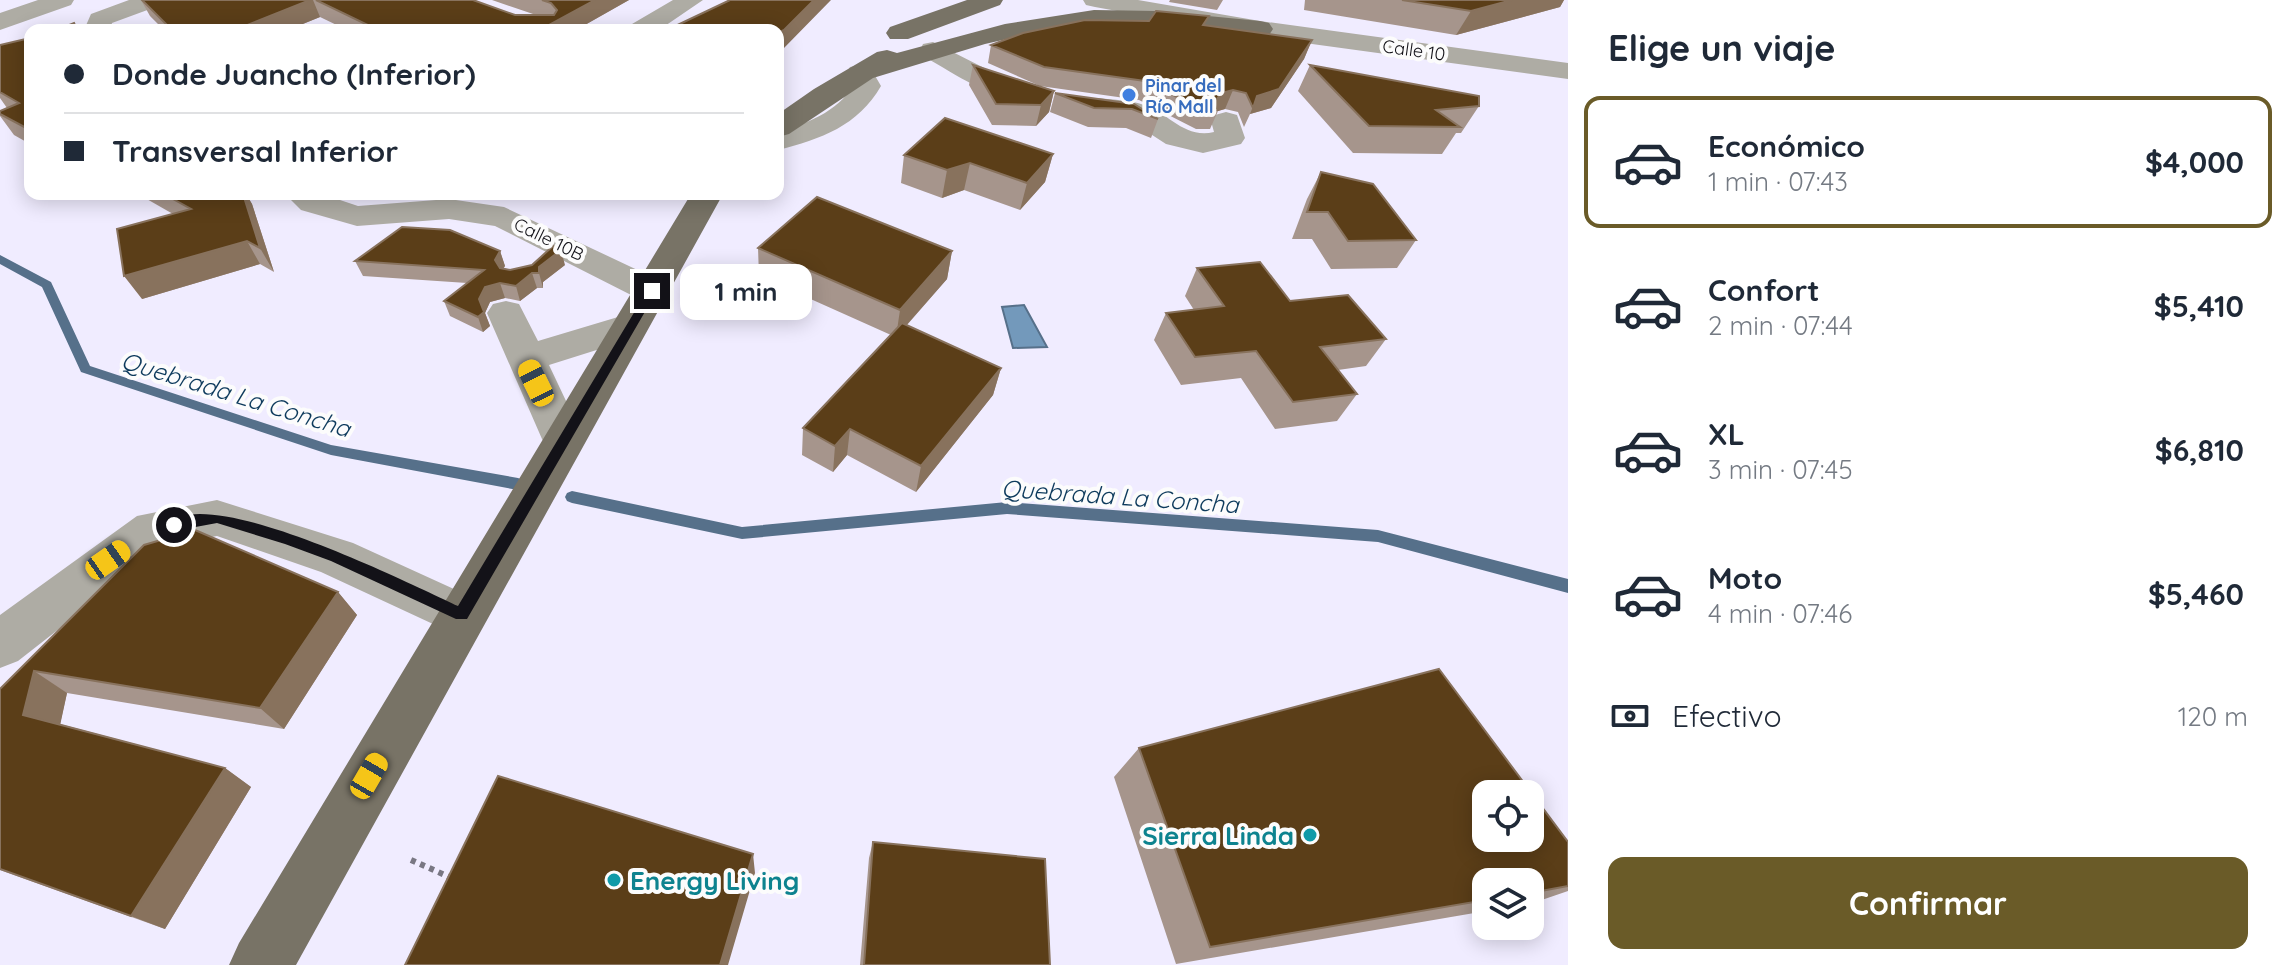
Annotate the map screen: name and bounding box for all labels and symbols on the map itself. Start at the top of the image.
street label: Calle 10 [1381,34,1447,66]
place label: Pinar del Río Mall [1145,74,1222,118]
marker: Pinar del Río Mall [1120,86,1138,104]
street label: Calle 10B [510,212,588,266]
callout: 1 min [680,263,812,319]
route end [634,273,670,309]
water label: Quebrada La Concha [118,345,356,444]
car [515,356,557,410]
water label: Quebrada La Concha [1000,473,1241,519]
route start [156,507,192,543]
car [81,536,135,584]
car [347,749,391,803]
place label: Sierra Linda [1142,819,1294,852]
marker: Sierra Linda [1301,826,1319,844]
place label: Energy Living [630,864,799,897]
marker: Energy Living [605,871,623,889]

